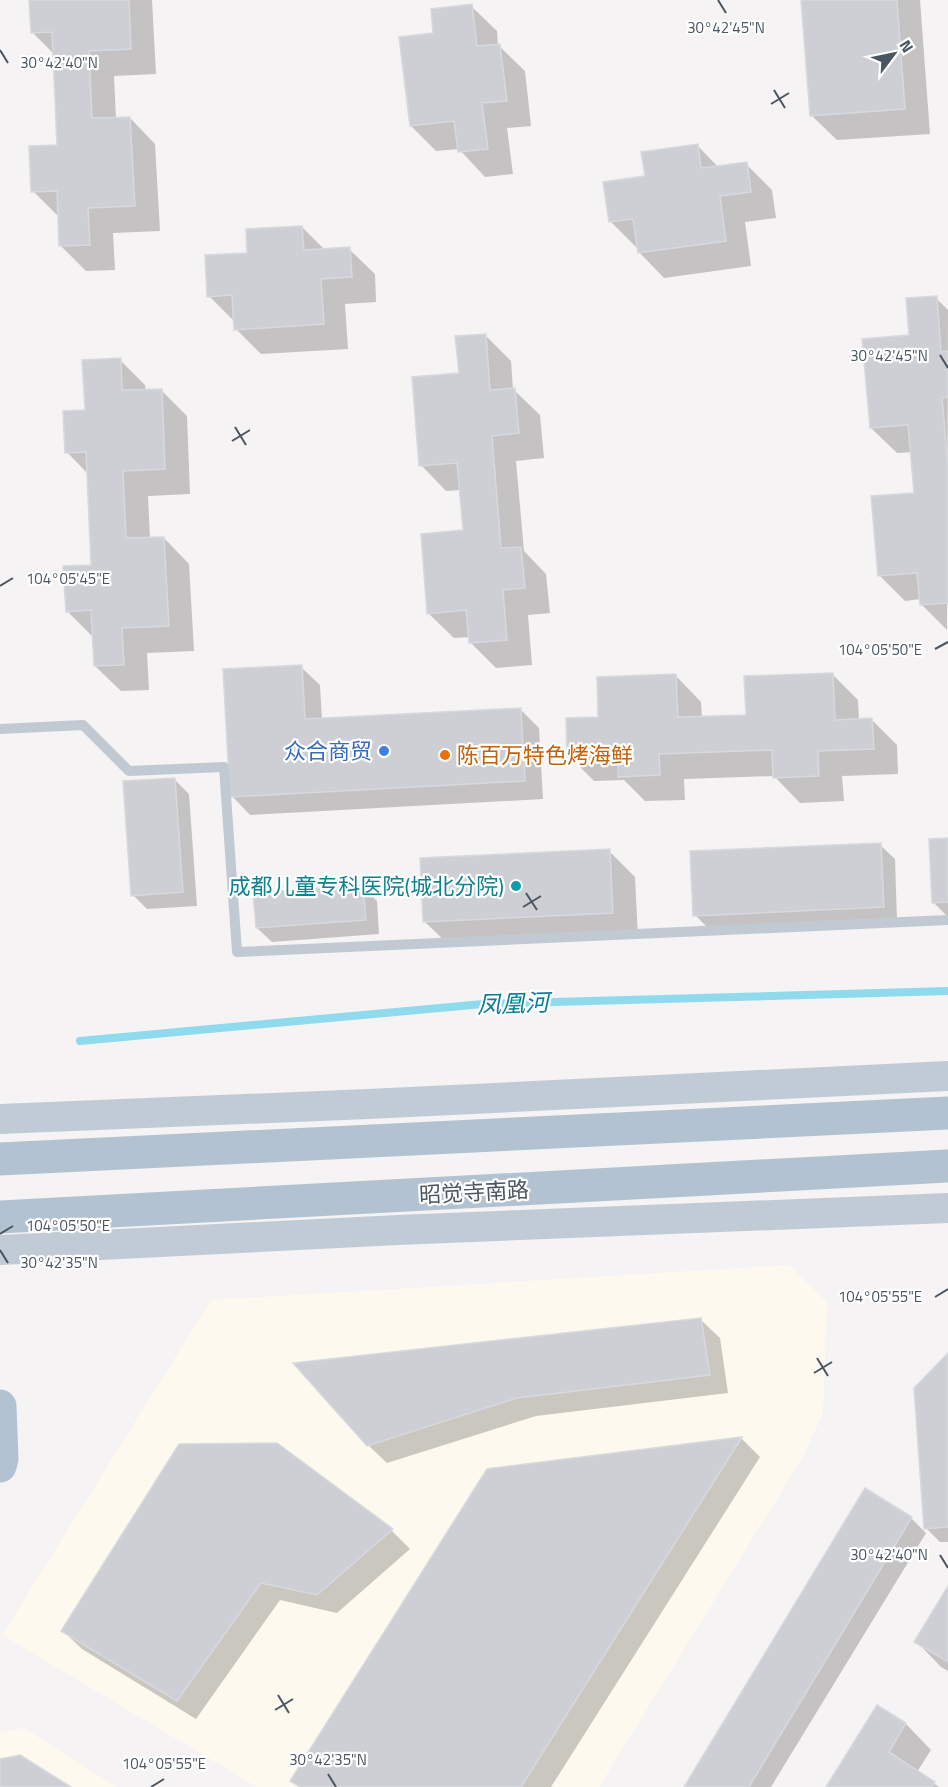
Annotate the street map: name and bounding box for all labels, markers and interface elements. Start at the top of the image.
text: 30°42'45"N [687,16,765,39]
north arrow [864,24,924,84]
text: N [894,35,920,57]
text: 30°42'40"N [20,51,98,74]
text: 30°42'45"N [850,344,928,367]
text: 104°05'45"E [26,567,110,590]
text: 104°05'50"E [838,638,922,661]
place label: 众合商贸 [284,734,372,768]
place label: 陈百万特色烤海鲜 [457,738,633,772]
marker: 众合商贸 [377,744,391,758]
marker: 陈百万特色烤海鲜 [438,748,452,762]
place label: 成都儿童专科医院(城北分院) [228,869,504,903]
marker: 成都儿童专科医院(城北分院) [509,879,523,893]
water label: 凤凰河 [476,984,554,1022]
street label: 昭觉寺南路 [418,1172,530,1212]
text: 104°05'50"E [26,1214,110,1237]
text: 30°42'35"N [20,1251,98,1274]
text: 104°05'55"E [838,1285,922,1308]
text: 30°42'40"N [850,1543,928,1566]
text: 30°42'35"N [289,1748,367,1771]
text: 104°05'55"E [122,1752,206,1775]

